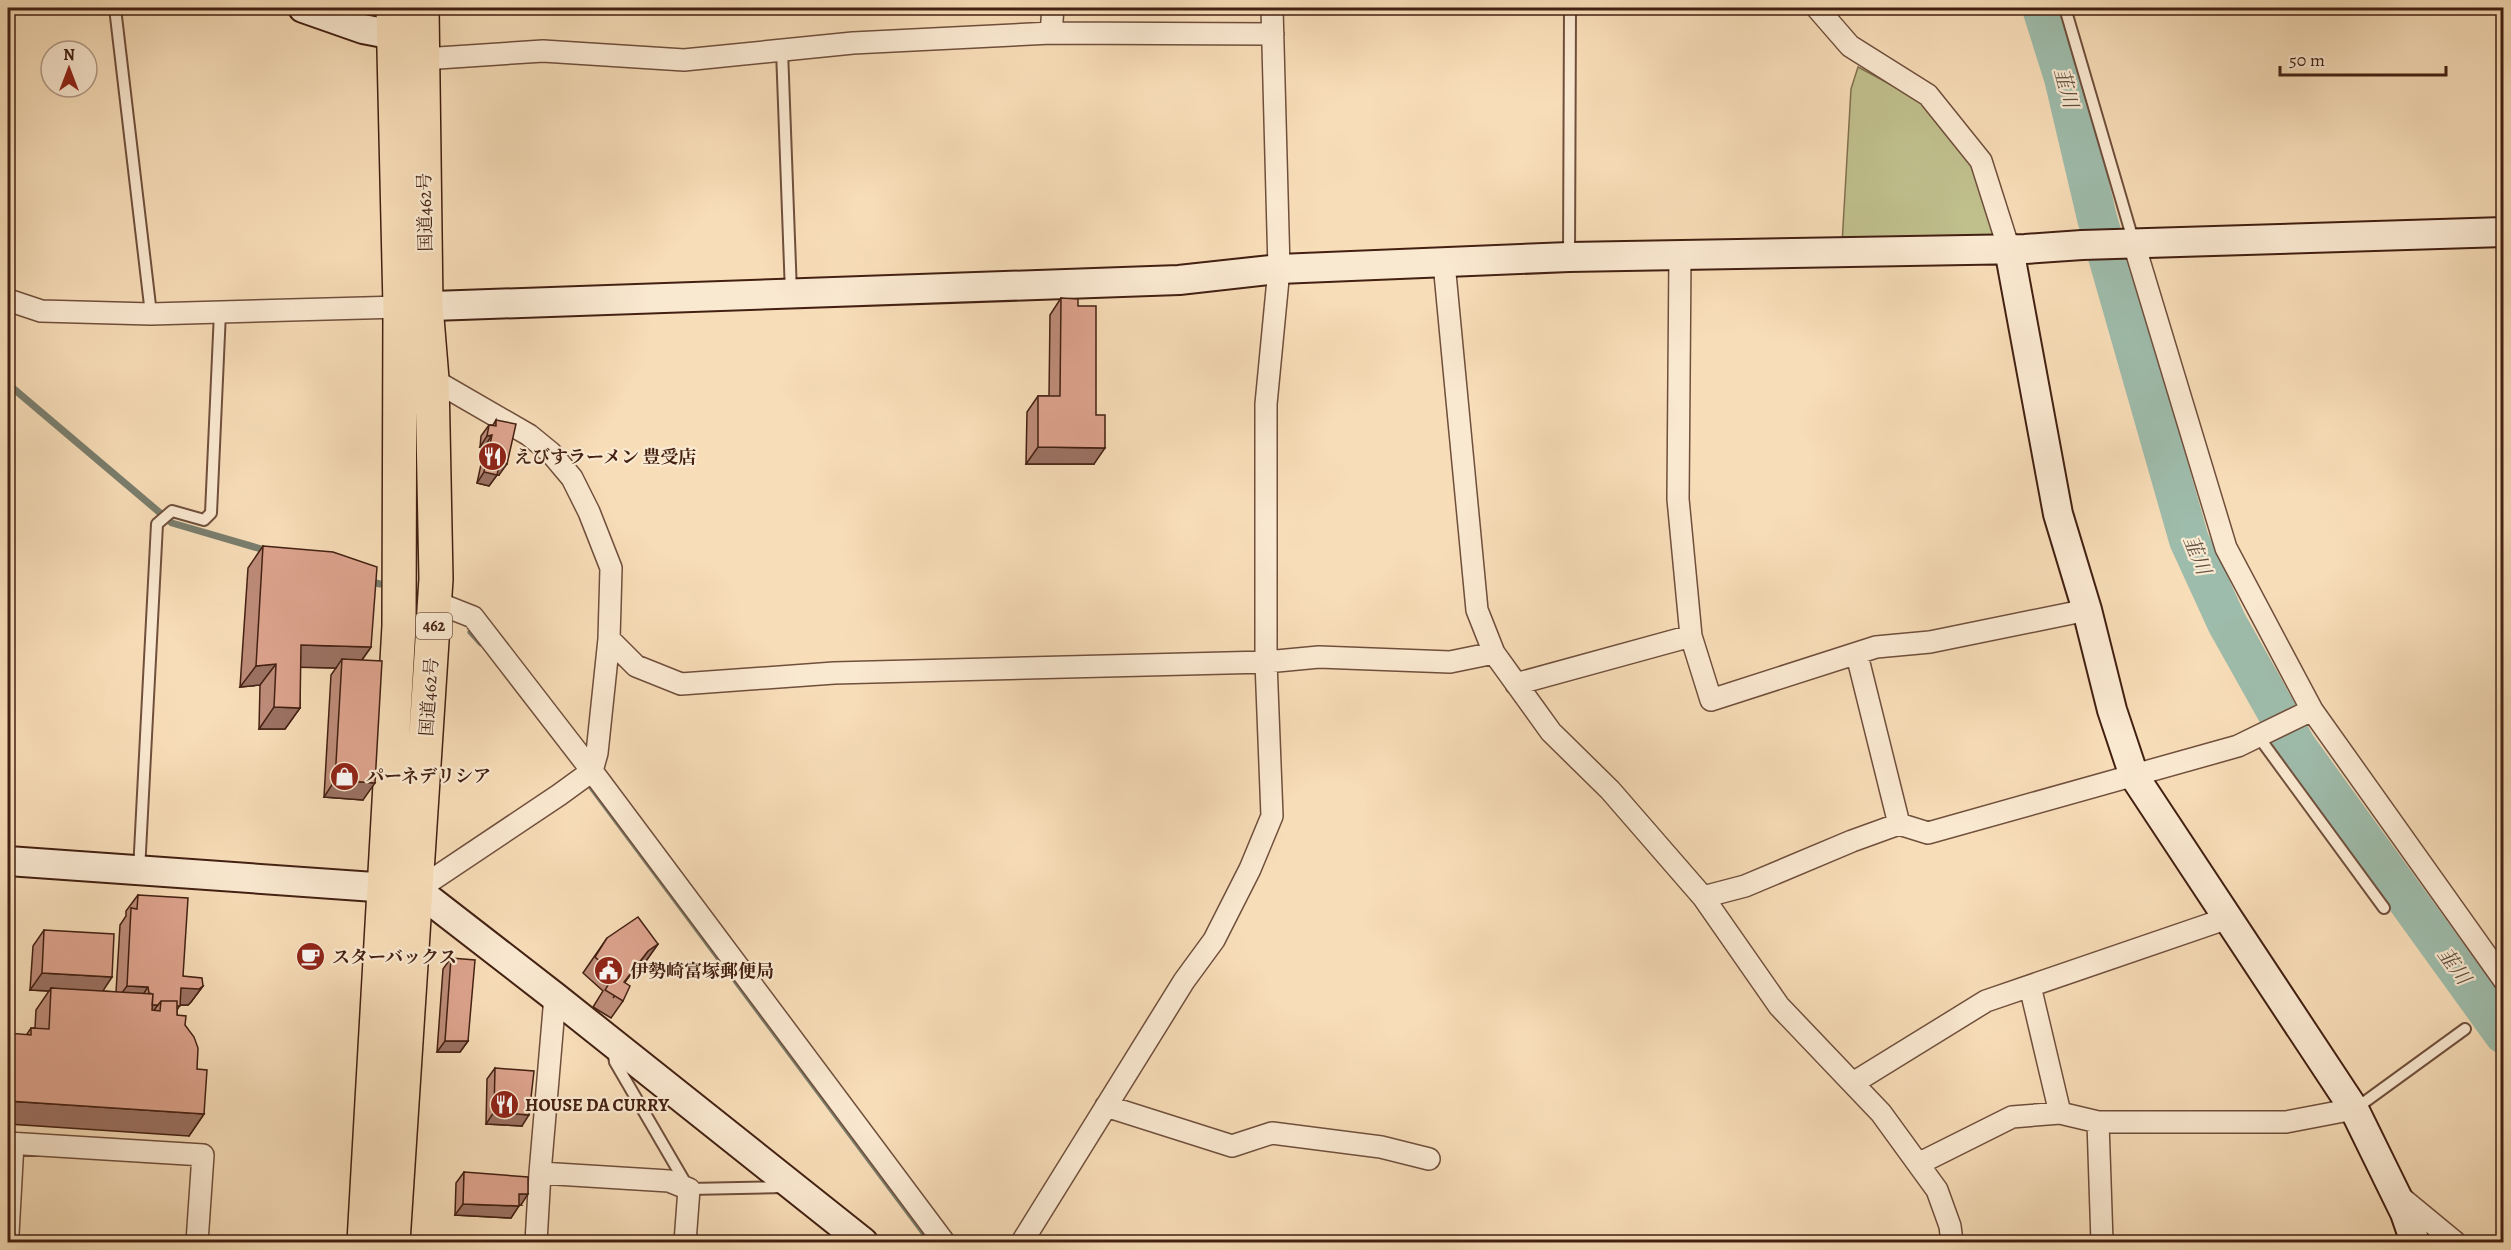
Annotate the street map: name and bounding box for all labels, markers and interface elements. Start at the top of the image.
north arrow [39,39,99,99]
scale bar [2280,39,2446,77]
text: N [63,44,75,66]
text: 50 m [2289,48,2325,72]
water label: 韮川 [2048,65,2085,113]
street label: 国道462号 [412,172,438,252]
restaurant icon: えびすラーメン 豊受店 [477,441,509,473]
place label: えびすラーメン 豊受店 [514,445,696,469]
water label: 韮川 [2177,531,2218,580]
road number: 462 [416,613,452,639]
street label: 国道462号 [414,657,444,737]
shop icon: パーネデリシア [329,760,361,792]
place label: パーネデリシア [366,764,491,788]
cafe icon: スターバックス [295,941,327,973]
water label: 韮川 [2431,942,2478,992]
place label: スターバックス [332,945,457,969]
public building icon: 伊勢崎富塚郵便局 [593,955,625,987]
place label: 伊勢崎富塚郵便局 [630,959,774,983]
restaurant icon: HOUSE DA CURRY [488,1089,520,1121]
place label: HOUSE DA CURRY [525,1093,669,1117]

